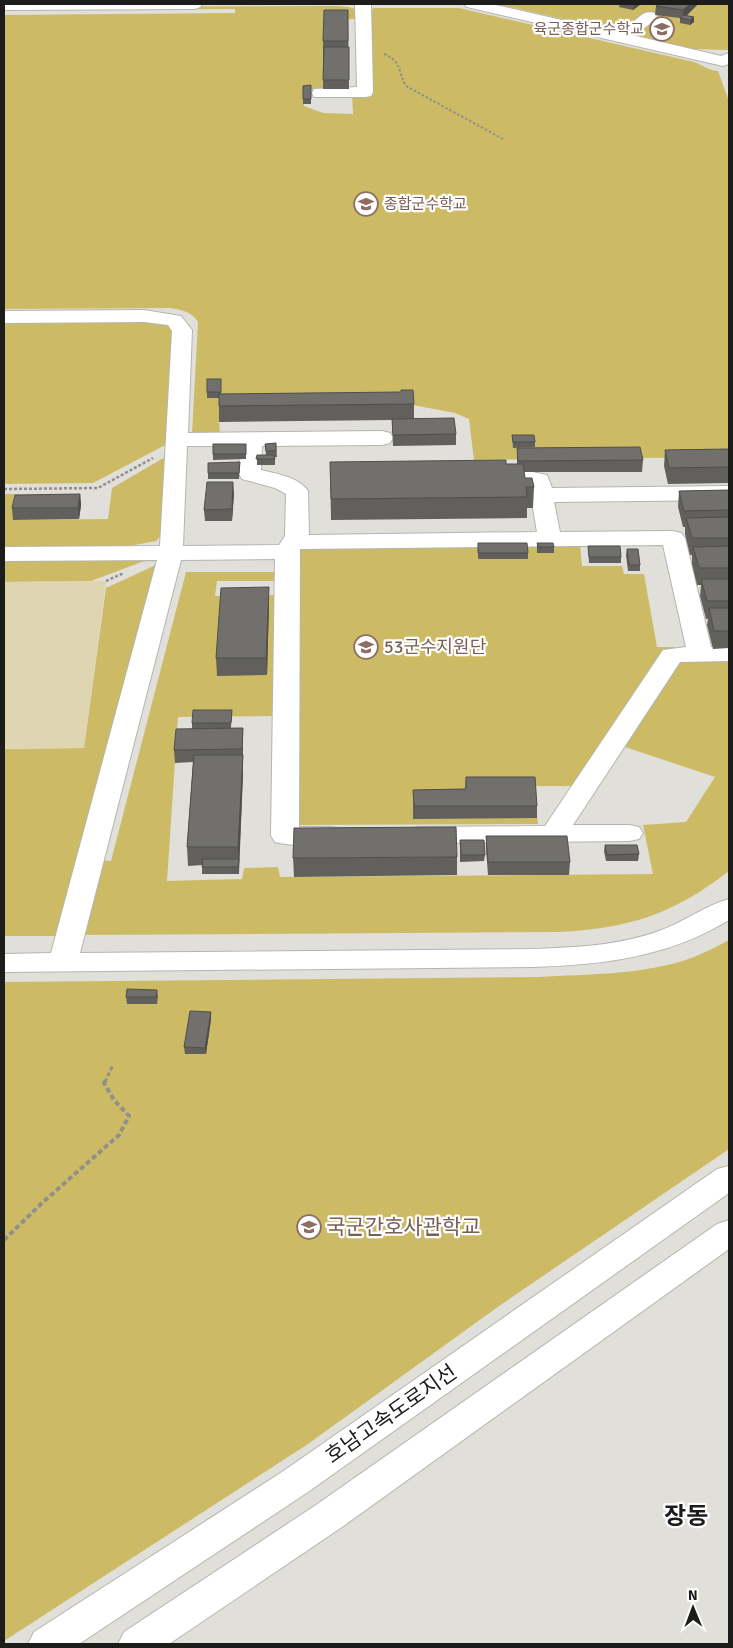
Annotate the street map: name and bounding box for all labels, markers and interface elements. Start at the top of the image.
school or university icon: 육군종합군수학교 [649,16,675,42]
place label: 육군종합군수학교 [534,20,644,38]
school or university icon: 종합군수학교 [353,191,379,217]
place label: 종합군수학교 [384,195,467,213]
school or university icon: 53군수지원단 [353,634,379,660]
place label: 53군수지원단 [384,636,486,658]
school or university icon: 국군간호사관학교 [296,1214,322,1240]
place label: 국군간호사관학교 [326,1214,481,1240]
street label: 호남고속도로지선 [320,1359,462,1469]
district label: 장동 [664,1501,708,1531]
north arrow [668,1583,718,1633]
text: N [688,1587,698,1604]

